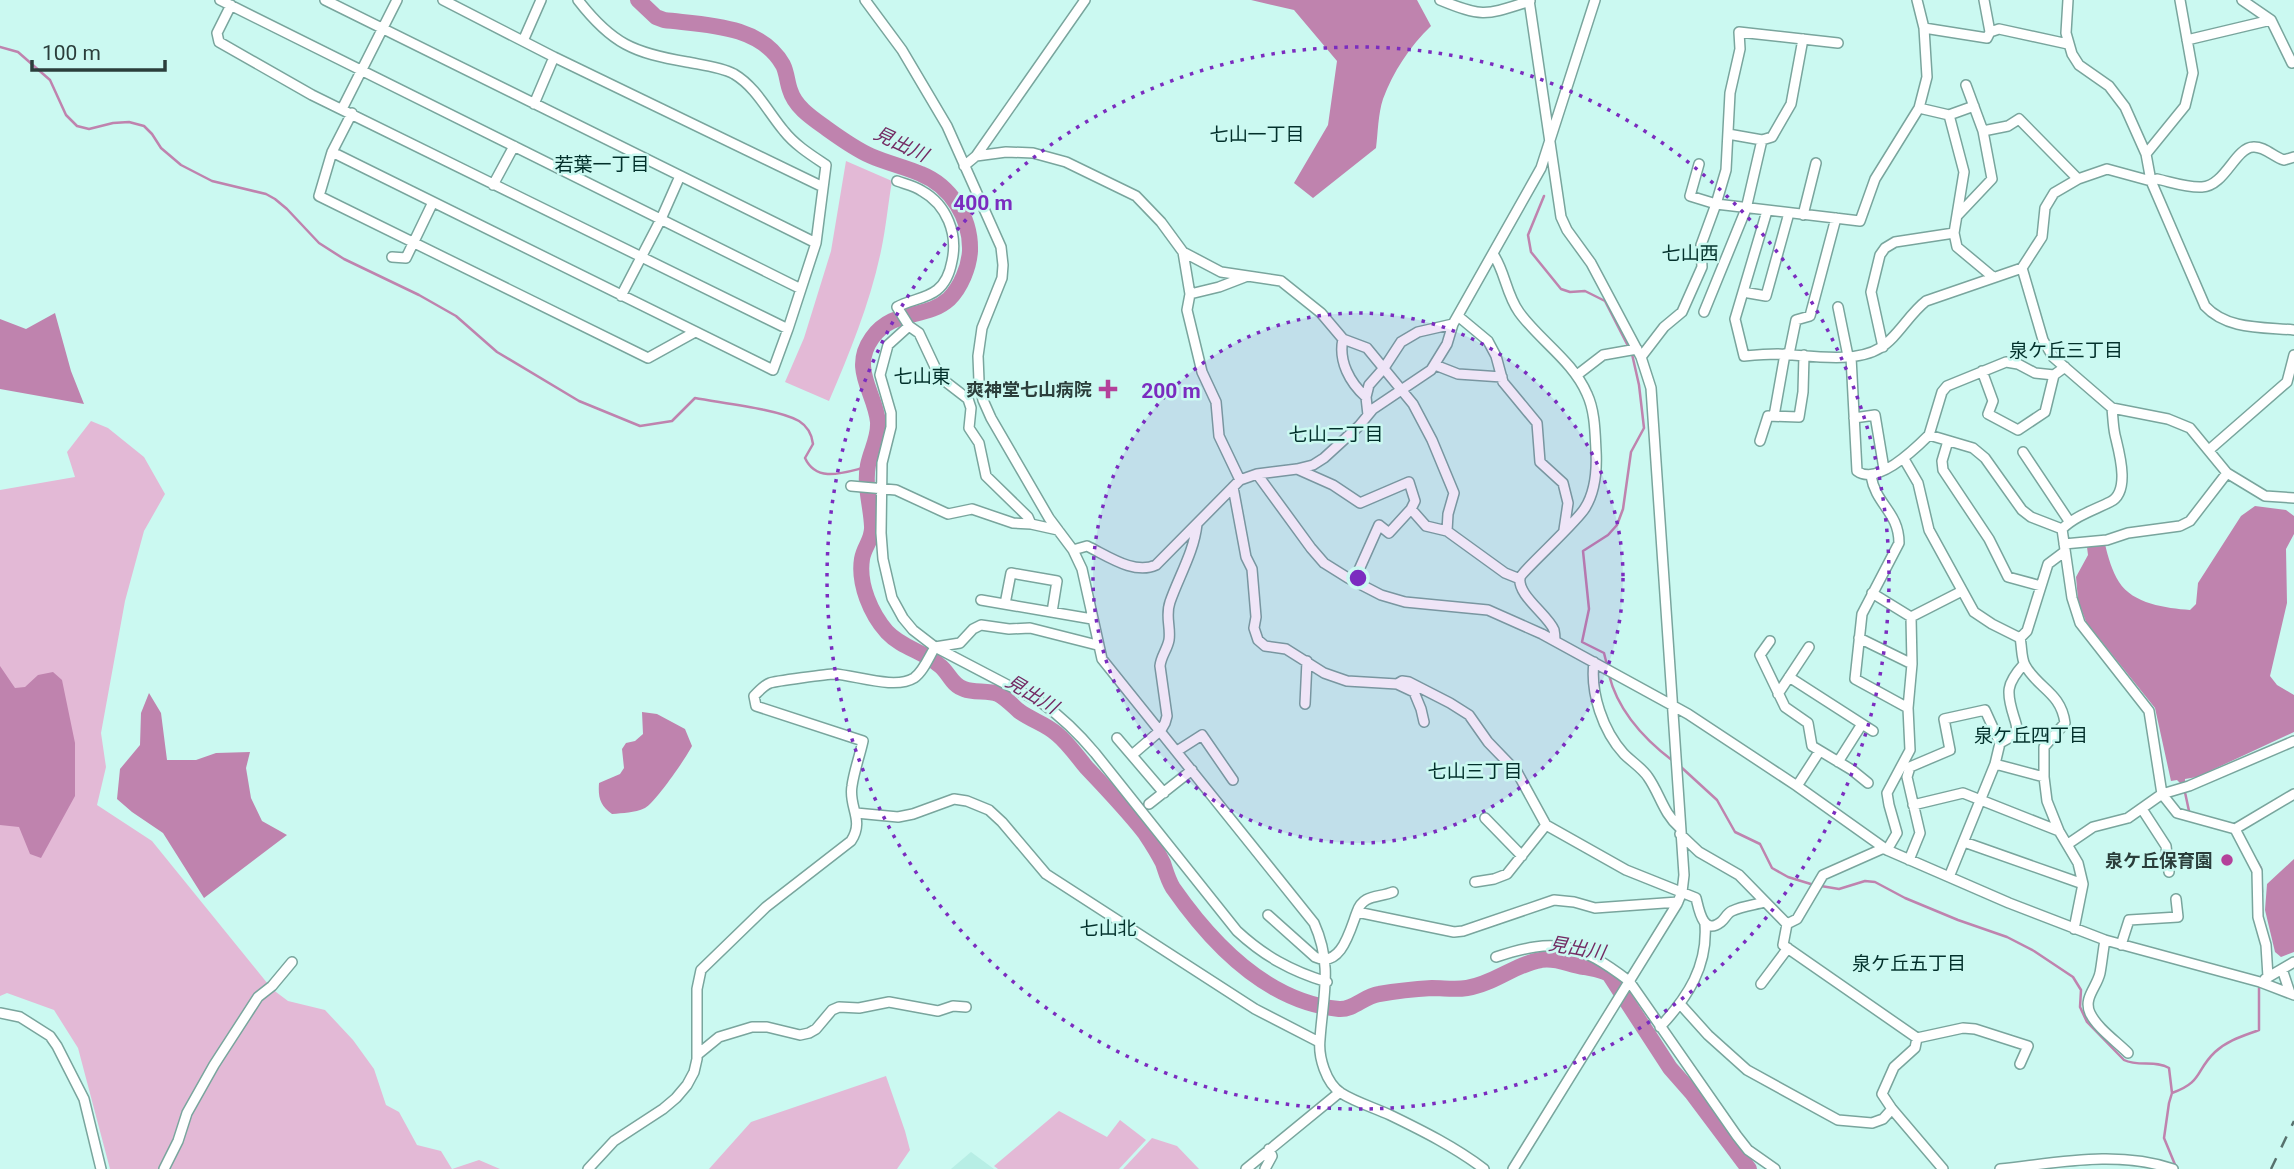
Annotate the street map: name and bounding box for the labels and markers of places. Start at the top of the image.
place label: 爽神堂七山病院 [966,379,1092,400]
marker: 爽神堂七山病院 [1098,379,1118,399]
centre of rings [1346,566,1370,590]
place label: 泉ケ丘保育園 [2105,850,2213,871]
marker: 泉ケ丘保育園 [2219,852,2235,868]

